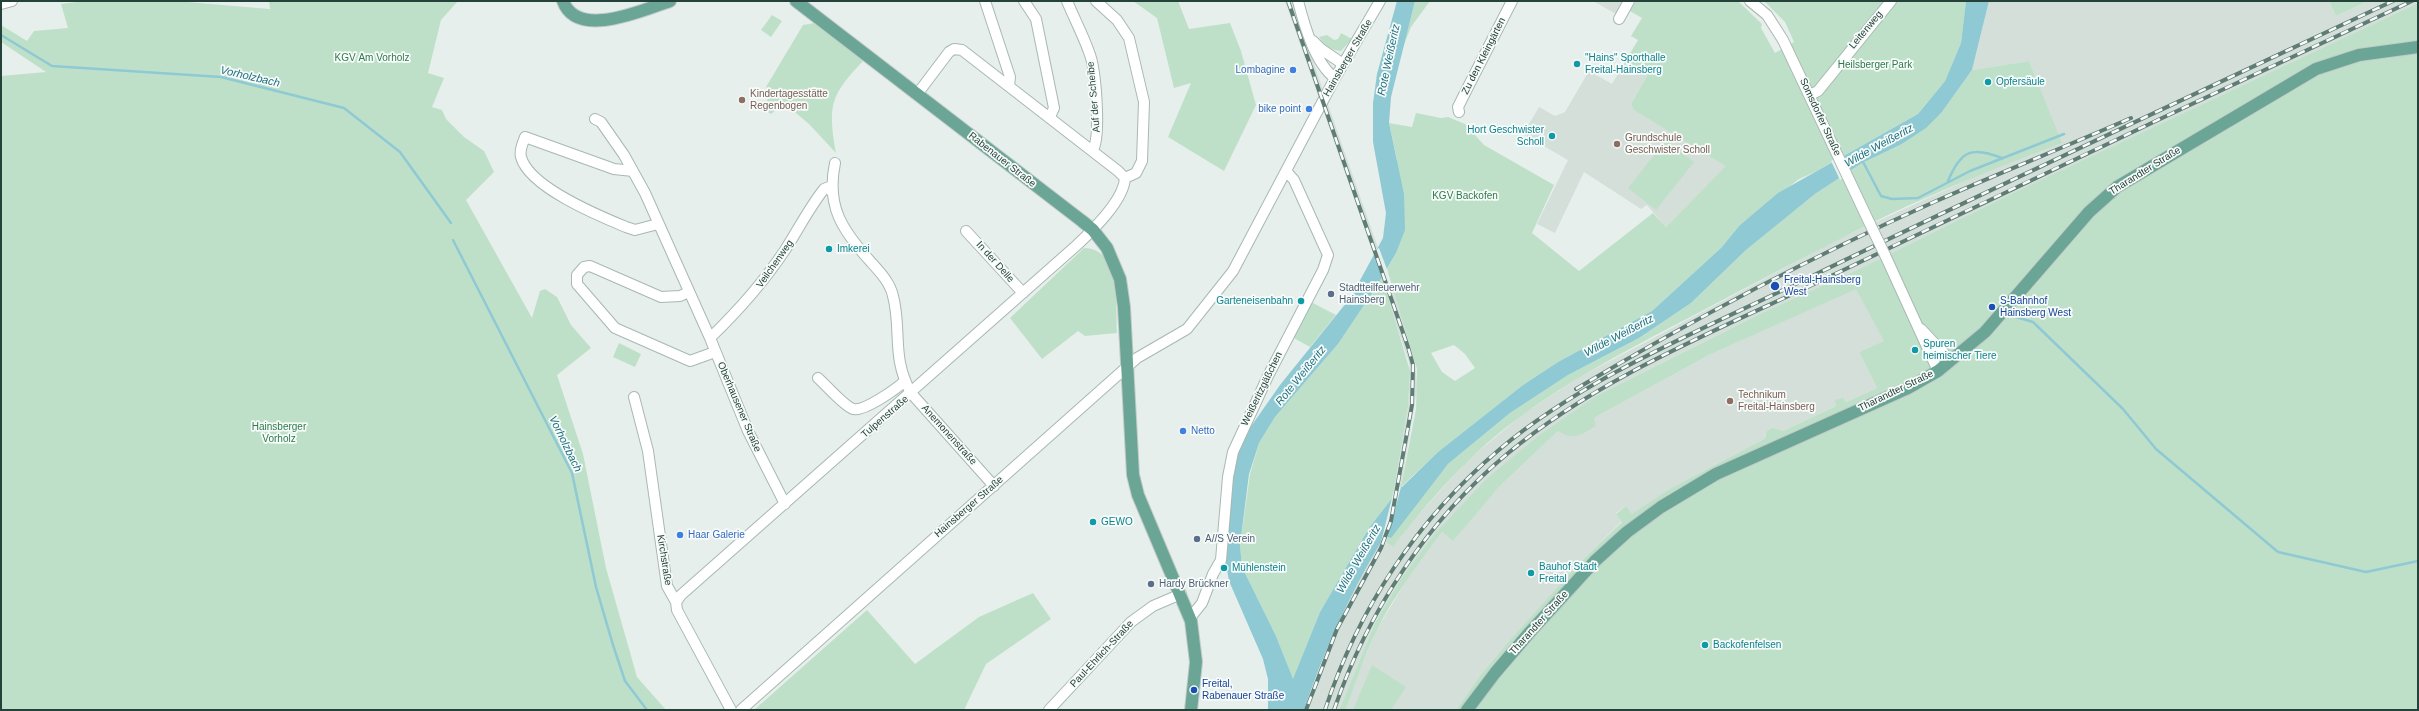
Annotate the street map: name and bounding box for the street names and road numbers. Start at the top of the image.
street label: Leitenweg [1847,9,1885,51]
street label: Zu den Kleingärten [1459,16,1509,96]
street label: Hainsberger Straße [1321,17,1375,99]
street label: Auf der Scheibe [1085,61,1103,133]
street label: Somsdorfer Straße [1797,76,1843,158]
street label: Rabenauer Straße [966,130,1038,190]
street label: Tharandter Straße [2107,144,2183,198]
street label: Veilchenweg [754,238,796,290]
street label: In der Delle [973,239,1017,285]
street label: Weißeritzgäßchen [1239,350,1285,428]
street label: Oberhausener Straße [715,360,763,454]
street label: Tharandter Straße [1857,368,1935,414]
street label: Tulpenstraße [859,393,911,441]
street label: Anemonenstraße [919,402,979,468]
street label: Hainsberger Straße [932,474,1006,540]
street label: Kirchstraße [654,534,674,586]
street label: Tharandter Straße [1507,589,1571,657]
street label: Paul-Ehrlich-Straße [1068,618,1136,690]

